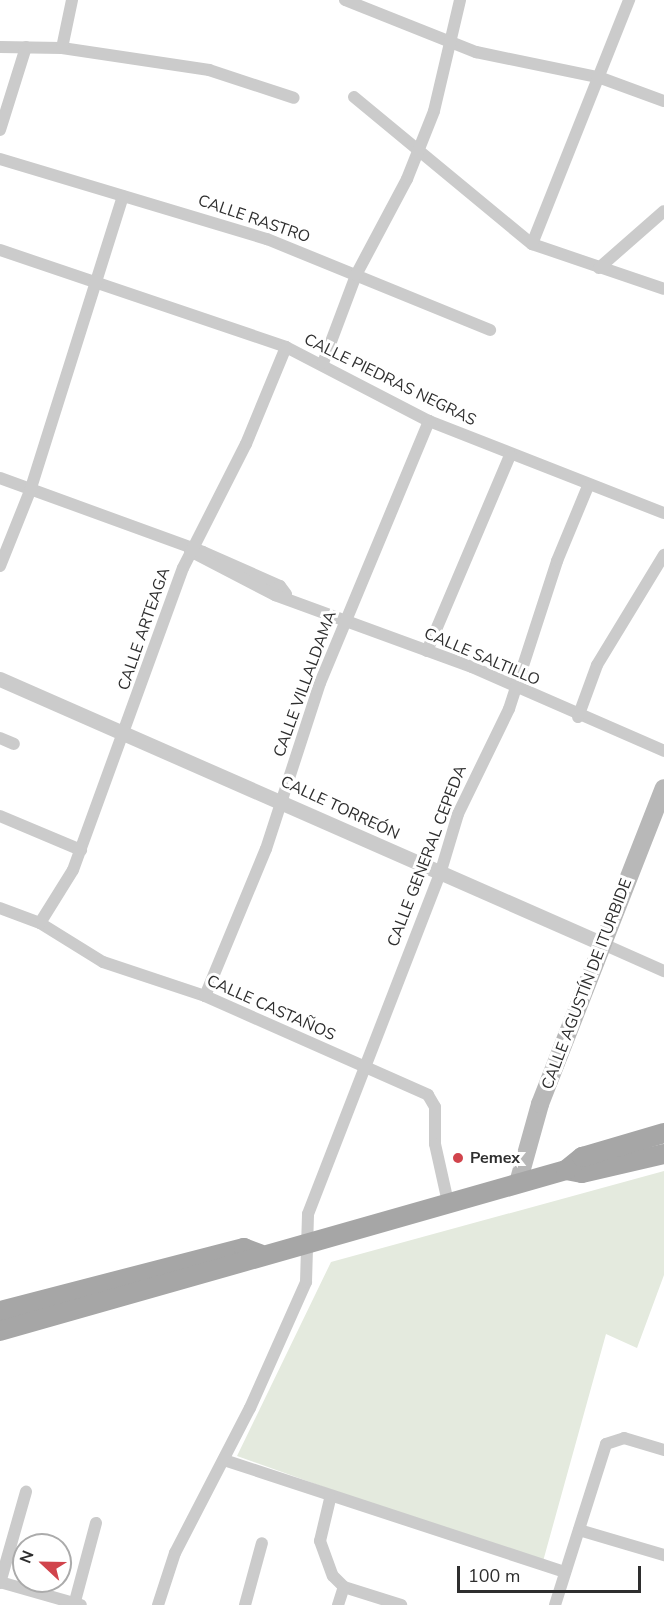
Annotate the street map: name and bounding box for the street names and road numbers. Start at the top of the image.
street label: CALLE RASTRO [195,191,313,247]
street label: CALLE PIEDRAS NEGRAS [301,330,479,430]
street label: CALLE ARTEAGA [114,565,174,693]
street label: CALLE VILLALDAMA [270,608,340,760]
street label: CALLE SALTILLO [421,624,543,690]
street label: CALLE GENERAL CEPEDA [383,762,471,950]
street label: CALLE TORREÓN [278,772,402,844]
street label: CALLE AGUSTÍN DE ITURBIDE [538,876,636,1092]
street label: CALLE CASTAÑOS [204,971,338,1045]

